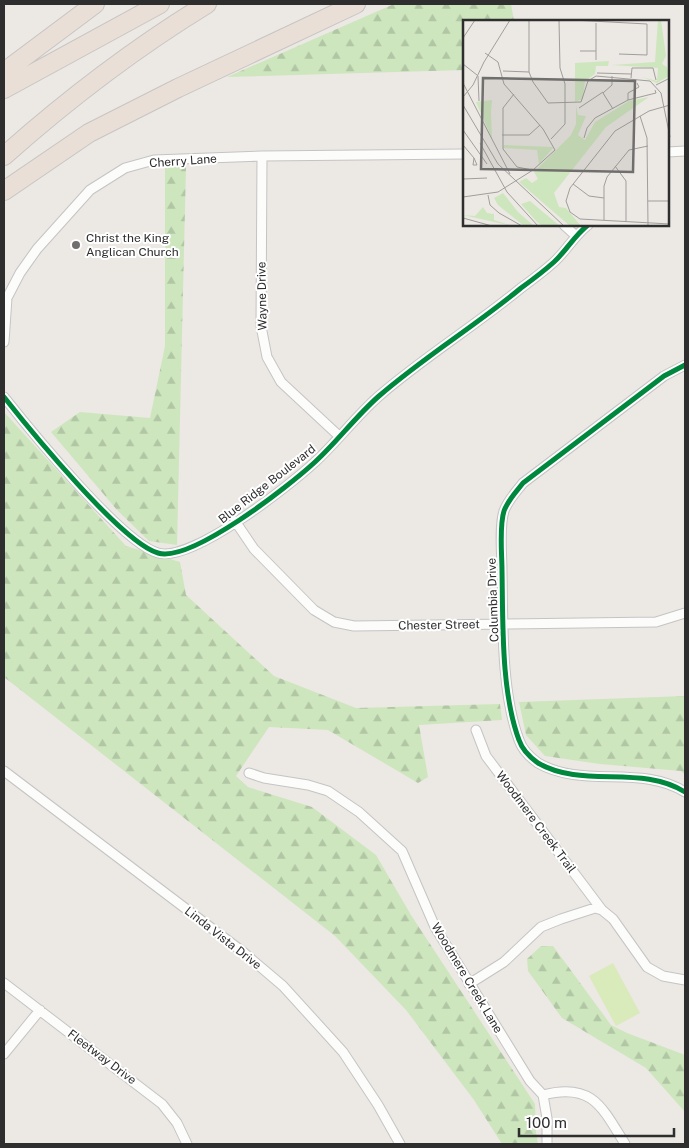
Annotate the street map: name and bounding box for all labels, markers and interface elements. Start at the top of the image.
inset map [463,20,669,226]
street label: Cherry Lane [149,152,218,170]
place label: Christ the King Anglican Church [86,231,179,259]
marker: Christ the King Anglican Church [70,239,82,251]
street label: Wayne Drive [254,261,270,331]
street label: Blue Ridge Boulevard [216,442,318,526]
street label: Columbia Drive [485,557,501,642]
street label: Chester Street [398,617,480,633]
street label: Woodmere Creek Trail [493,768,579,876]
street label: Linda Vista Drive [182,904,264,972]
street label: Woodmere Creek Lane [428,920,506,1036]
street label: Fleetway Drive [65,1027,139,1087]
scale bar [519,1106,674,1138]
text: 100 m [526,1114,567,1131]

